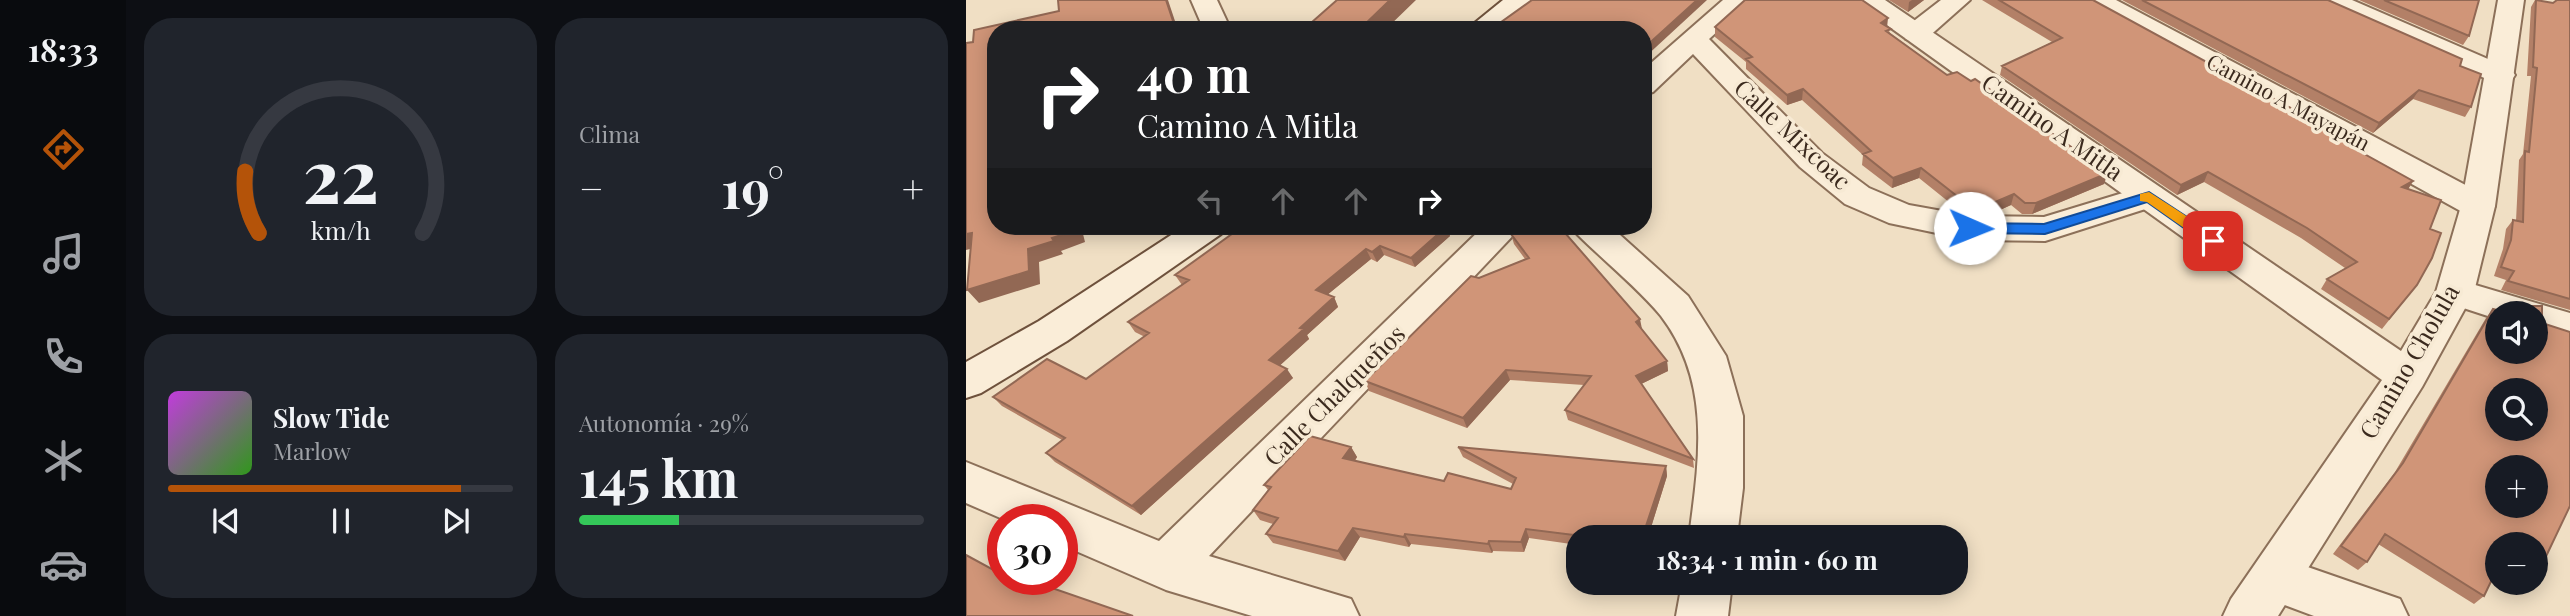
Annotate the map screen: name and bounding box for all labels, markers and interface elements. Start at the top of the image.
text: 18:33 [28,27,98,70]
text: 40 m [1137,40,1250,105]
street label: Camino A Mayapán [2202,46,2376,156]
icon: right [1022,49,1113,140]
street label: Camino A Mitla [1976,66,2130,187]
street label: Calle Mixcoac [1728,71,1859,196]
text: Camino A Mitla [1137,103,1358,146]
text: Clima [579,118,640,149]
text: 22 [302,124,379,221]
icon: directions [39,125,88,174]
text: 19° [721,153,784,222]
text: − [579,162,604,213]
text: + [902,162,924,213]
icon: left [1191,182,1229,220]
icon: ahead [1264,182,1302,220]
icon: ahead [1337,182,1375,220]
icon: right [1410,182,1448,220]
position arrow [1933,191,2007,265]
pin [2183,211,2243,271]
text: km/h [311,213,371,246]
icon: arrive [2194,222,2232,260]
icon: music [39,229,88,278]
street label: Camino Cholula [2351,278,2466,444]
map controls [2485,301,2548,595]
button: sound [2485,301,2548,364]
street label: Calle Chalqueños [1256,317,1411,472]
icon: phone [39,332,88,381]
button: search [2485,378,2548,441]
text: Slow Tide [273,400,390,435]
text: Autonomía · 29% [579,407,749,438]
text: Marlow [273,435,351,466]
icon: climate [39,436,88,485]
text: 145 km [579,442,738,511]
button: + [2485,455,2548,518]
icon: previous [207,502,245,540]
icon: pause [322,502,360,540]
icon: next [437,502,475,540]
speed limit sign: 30 [987,504,1078,595]
button: − [2485,532,2548,595]
icon: car [39,540,88,589]
text: 18:34 · 1 min · 60 m [1656,542,1878,577]

